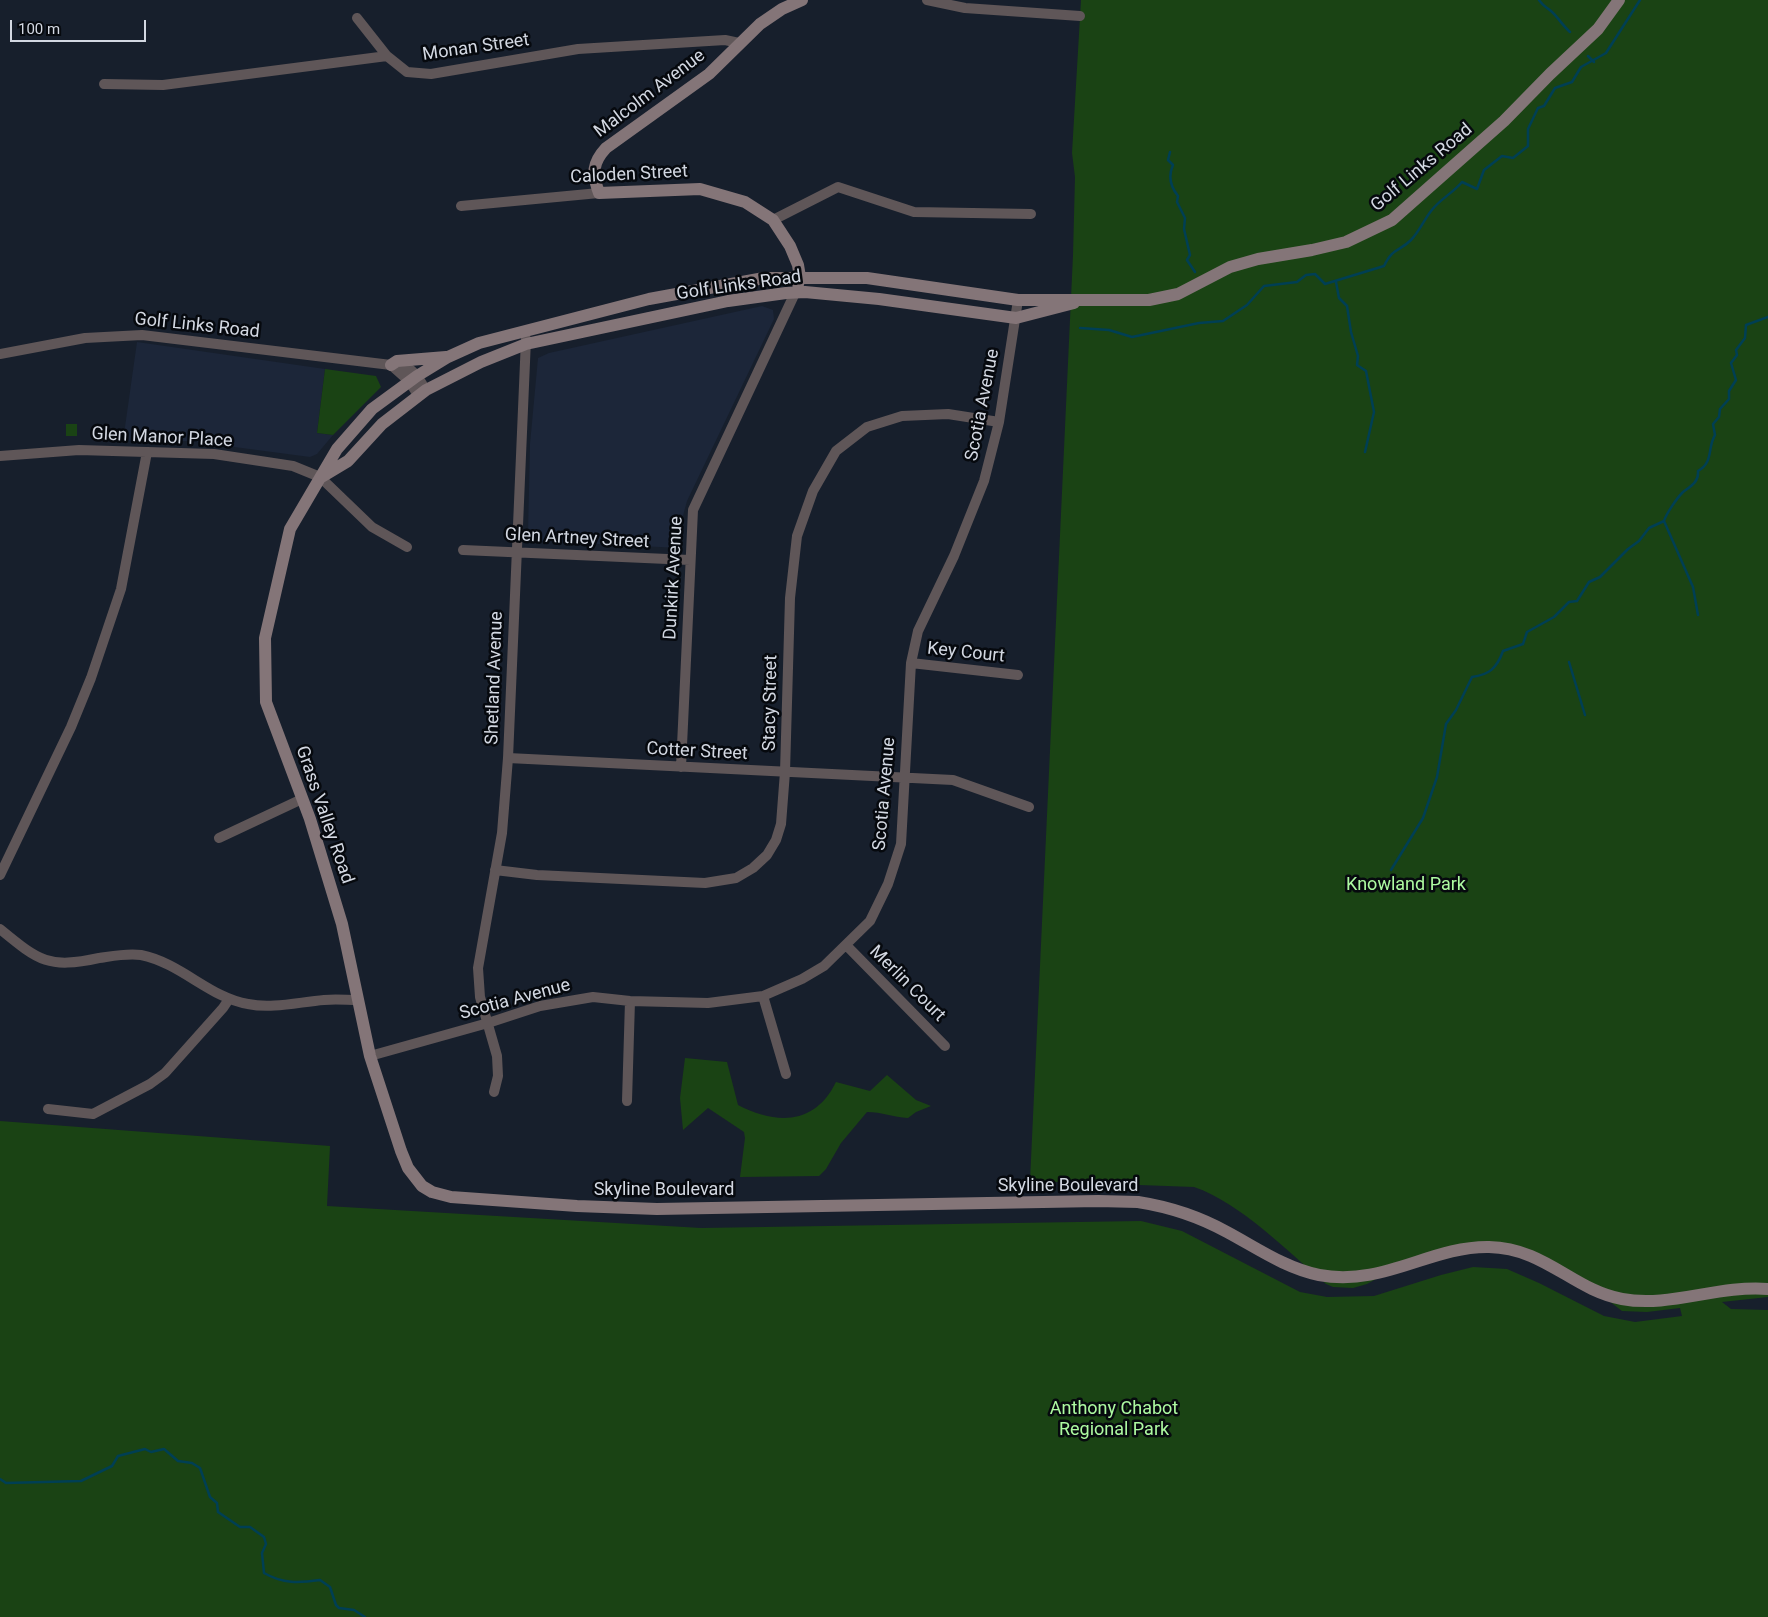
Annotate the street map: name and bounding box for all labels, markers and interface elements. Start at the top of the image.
scale bar [12,10,149,42]
text: 100 m [18,20,60,38]
street label: Monan Street [421,30,531,66]
street label: Malcolm Avenue [590,45,710,143]
street label: Golf Links Road [1367,119,1477,217]
street label: Caloden Street [570,161,688,189]
street label: Golf Links Road [675,267,803,305]
street label: Golf Links Road [133,309,261,343]
street label: Scotia Avenue [962,347,1004,463]
street label: Glen Manor Place [91,424,233,452]
street label: Dunkirk Avenue [660,516,688,640]
street label: Glen Artney Street [504,524,650,554]
street label: Shetland Avenue [482,611,508,745]
street label: Key Court [926,638,1006,668]
street label: Stacy Street [759,655,783,751]
street label: Scotia Avenue [869,736,901,852]
street label: Cotter Street [646,739,748,765]
street label: Grass Valley Road [290,743,358,887]
park label: Knowland Park [1346,874,1466,896]
street label: Merlin Court [864,941,950,1027]
street label: Scotia Avenue [457,975,573,1025]
street label: Skyline Boulevard [998,1175,1138,1197]
street label: Skyline Boulevard [594,1179,734,1201]
park label: Anthony Chabot Regional Park [1050,1398,1178,1440]

